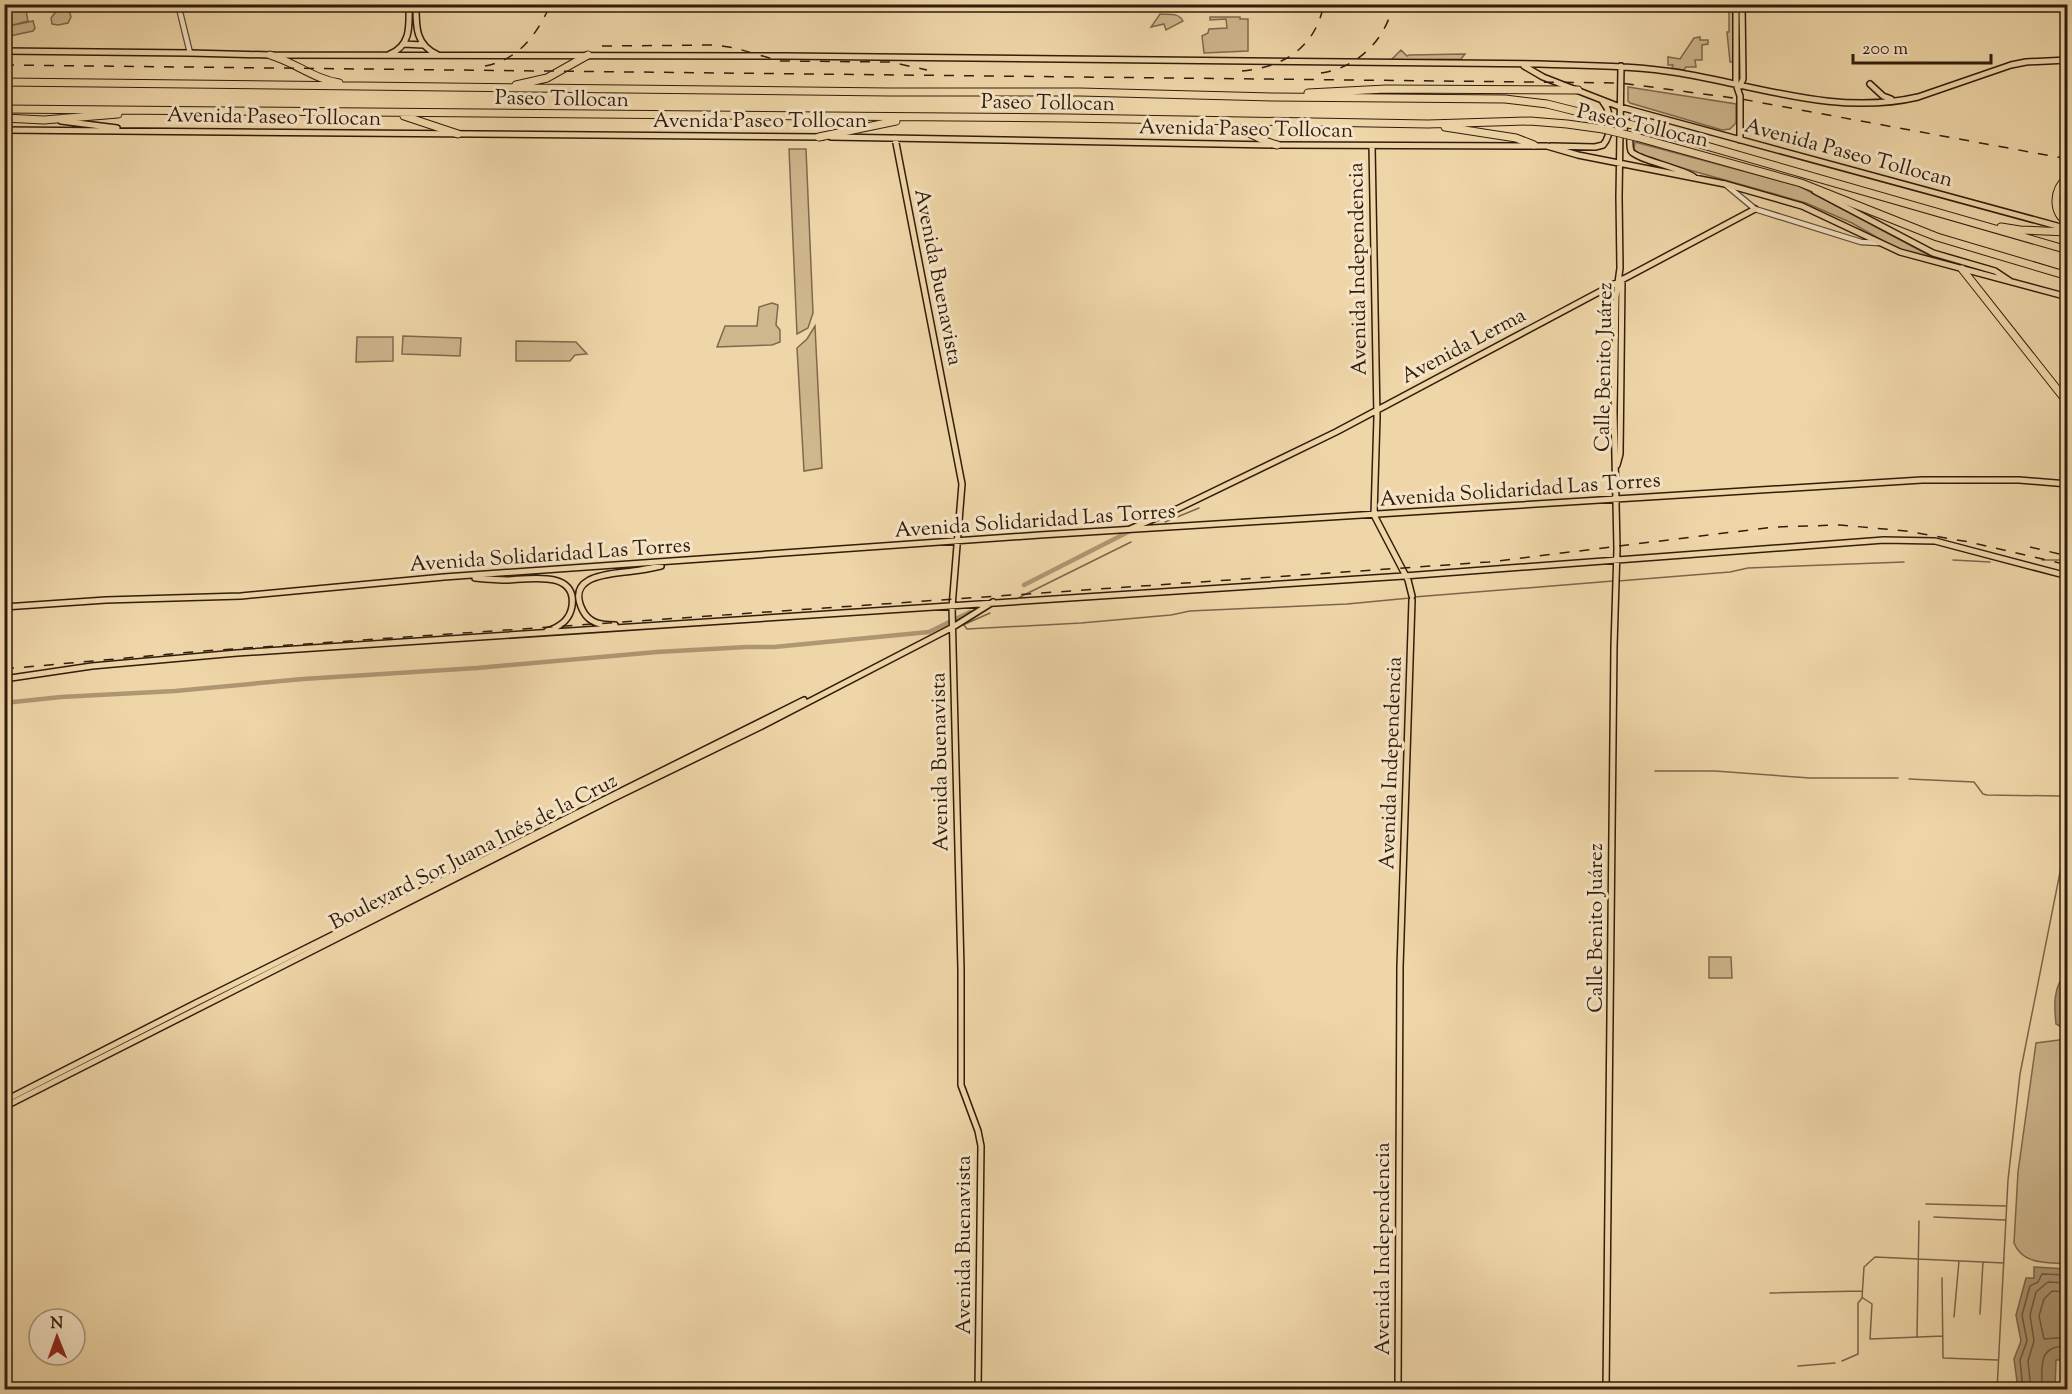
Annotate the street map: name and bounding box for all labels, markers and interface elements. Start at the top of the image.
scale bar [1853,27,1991,65]
text: 200 m [1862,37,1908,63]
street label: Paseo Tollocan [495,84,629,116]
street label: Paseo Tollocan [981,88,1115,120]
street label: Paseo Tollocan [1574,97,1711,157]
street label: Avenida Paseo Tollocan [166,101,381,135]
street label: Avenida Paseo Tollocan [653,107,867,137]
street label: Avenida Paseo Tollocan [1741,112,1956,196]
street label: Avenida Paseo Tollocan [1138,113,1353,147]
street label: Avenida Independencia [1342,162,1376,376]
street label: Avenida Buenavista [905,186,969,369]
street label: Calle Benito Juárez [1589,282,1621,452]
street label: Avenida Lerma [1396,301,1532,392]
street label: Avenida Solidaridad Las Torres [1379,466,1662,516]
street label: Avenida Solidaridad Las Torres [894,497,1177,547]
street label: Avenida Solidaridad Las Torres [409,531,692,581]
street label: Avenida Independencia [1373,656,1411,870]
street label: Avenida Buenavista [924,672,958,852]
street label: Boulevard Sor Juana Inés de la Cruz [325,767,623,939]
street label: Calle Benito Juárez [1582,843,1612,1013]
street label: Avenida Independencia [1369,1142,1399,1356]
street label: Avenida Buenavista [950,1155,980,1335]
north arrow [27,1307,87,1367]
text: N [50,1313,64,1336]

